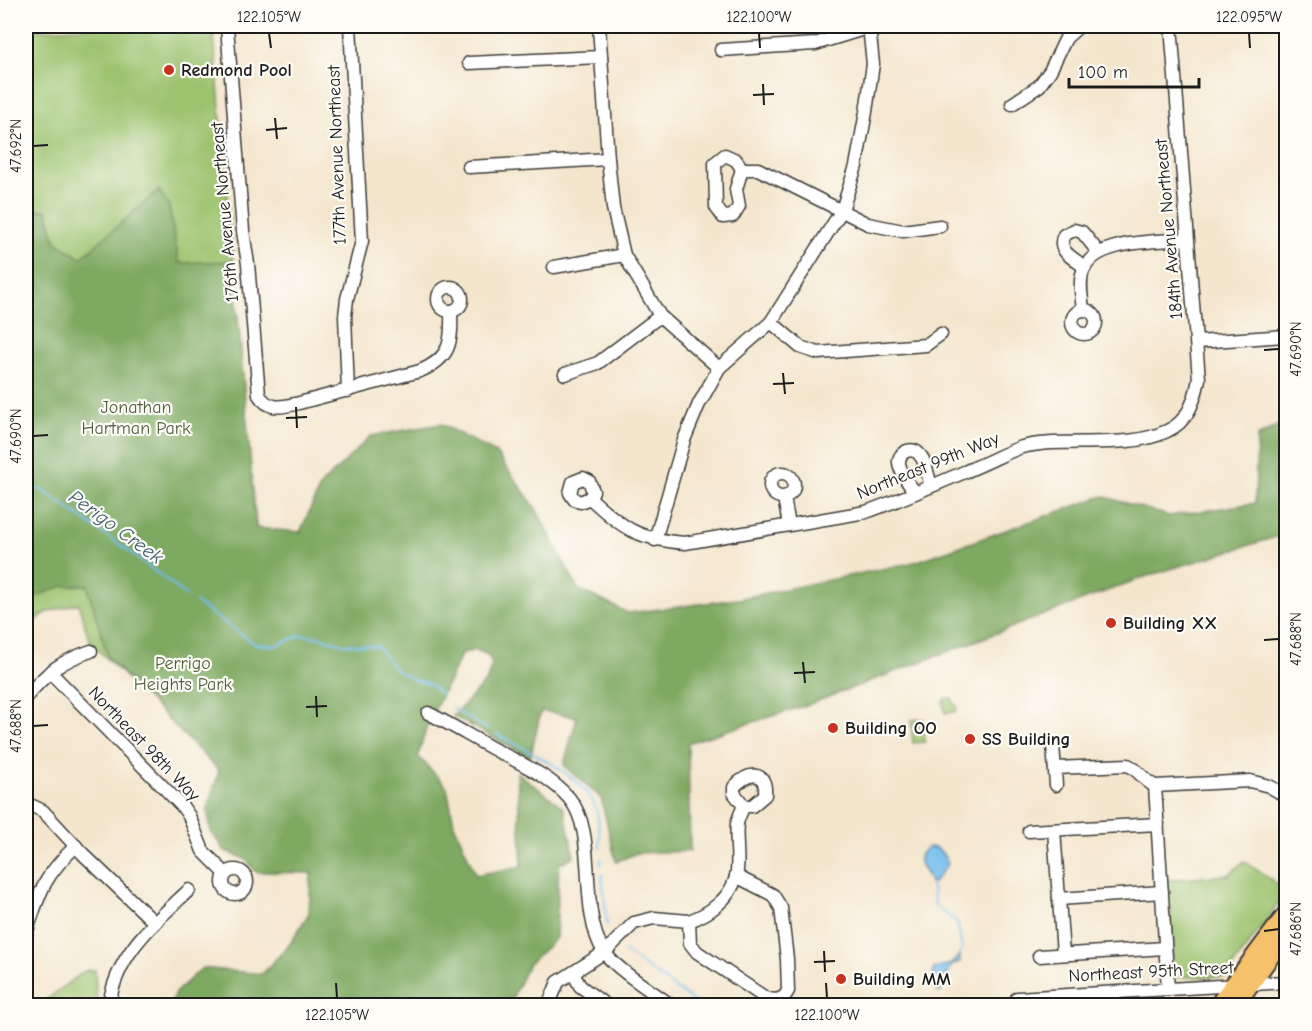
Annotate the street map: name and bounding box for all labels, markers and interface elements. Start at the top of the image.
text: 122.105°W [237,8,301,26]
text: 122.100°W [727,8,791,26]
text: 122.095°W [1216,8,1282,26]
scale bar [1069,51,1200,89]
place label: Redmond Pool [181,60,292,81]
text: 100 m [1078,62,1128,83]
marker: Redmond Pool [162,63,176,77]
street label: 177th Avenue Northeast [323,64,351,245]
text: 47.692°N [7,119,25,173]
street label: 176th Avenue Northeast [207,120,243,303]
street label: 184th Avenue Northeast [1151,137,1187,320]
text: 47.690°N [1287,321,1305,377]
park label: Jonathan Hartman Park [81,397,191,439]
text: 47.690°N [7,408,25,464]
street label: Northeast 99th Way [854,427,1003,504]
water label: Perigo Creek [64,485,168,569]
text: 47.688°N [1287,612,1305,666]
place label: Building XX [1123,613,1217,634]
marker: Building XX [1104,616,1118,630]
park label: Perrigo Heights Park [134,653,232,695]
street label: Northeast 98th Way [84,682,205,807]
text: 47.688°N [7,699,25,753]
place label: Building OO [845,718,937,739]
marker: Building OO [826,721,840,735]
place label: SS Building [982,729,1070,750]
marker: SS Building [963,732,977,746]
text: 47.686°N [1287,902,1305,956]
street label: Northeast 95th Street [1068,957,1235,987]
place label: Building MM [853,969,951,990]
marker: Building MM [834,972,848,986]
text: 122.105°W [305,1006,369,1024]
text: 122.100°W [795,1006,859,1024]

